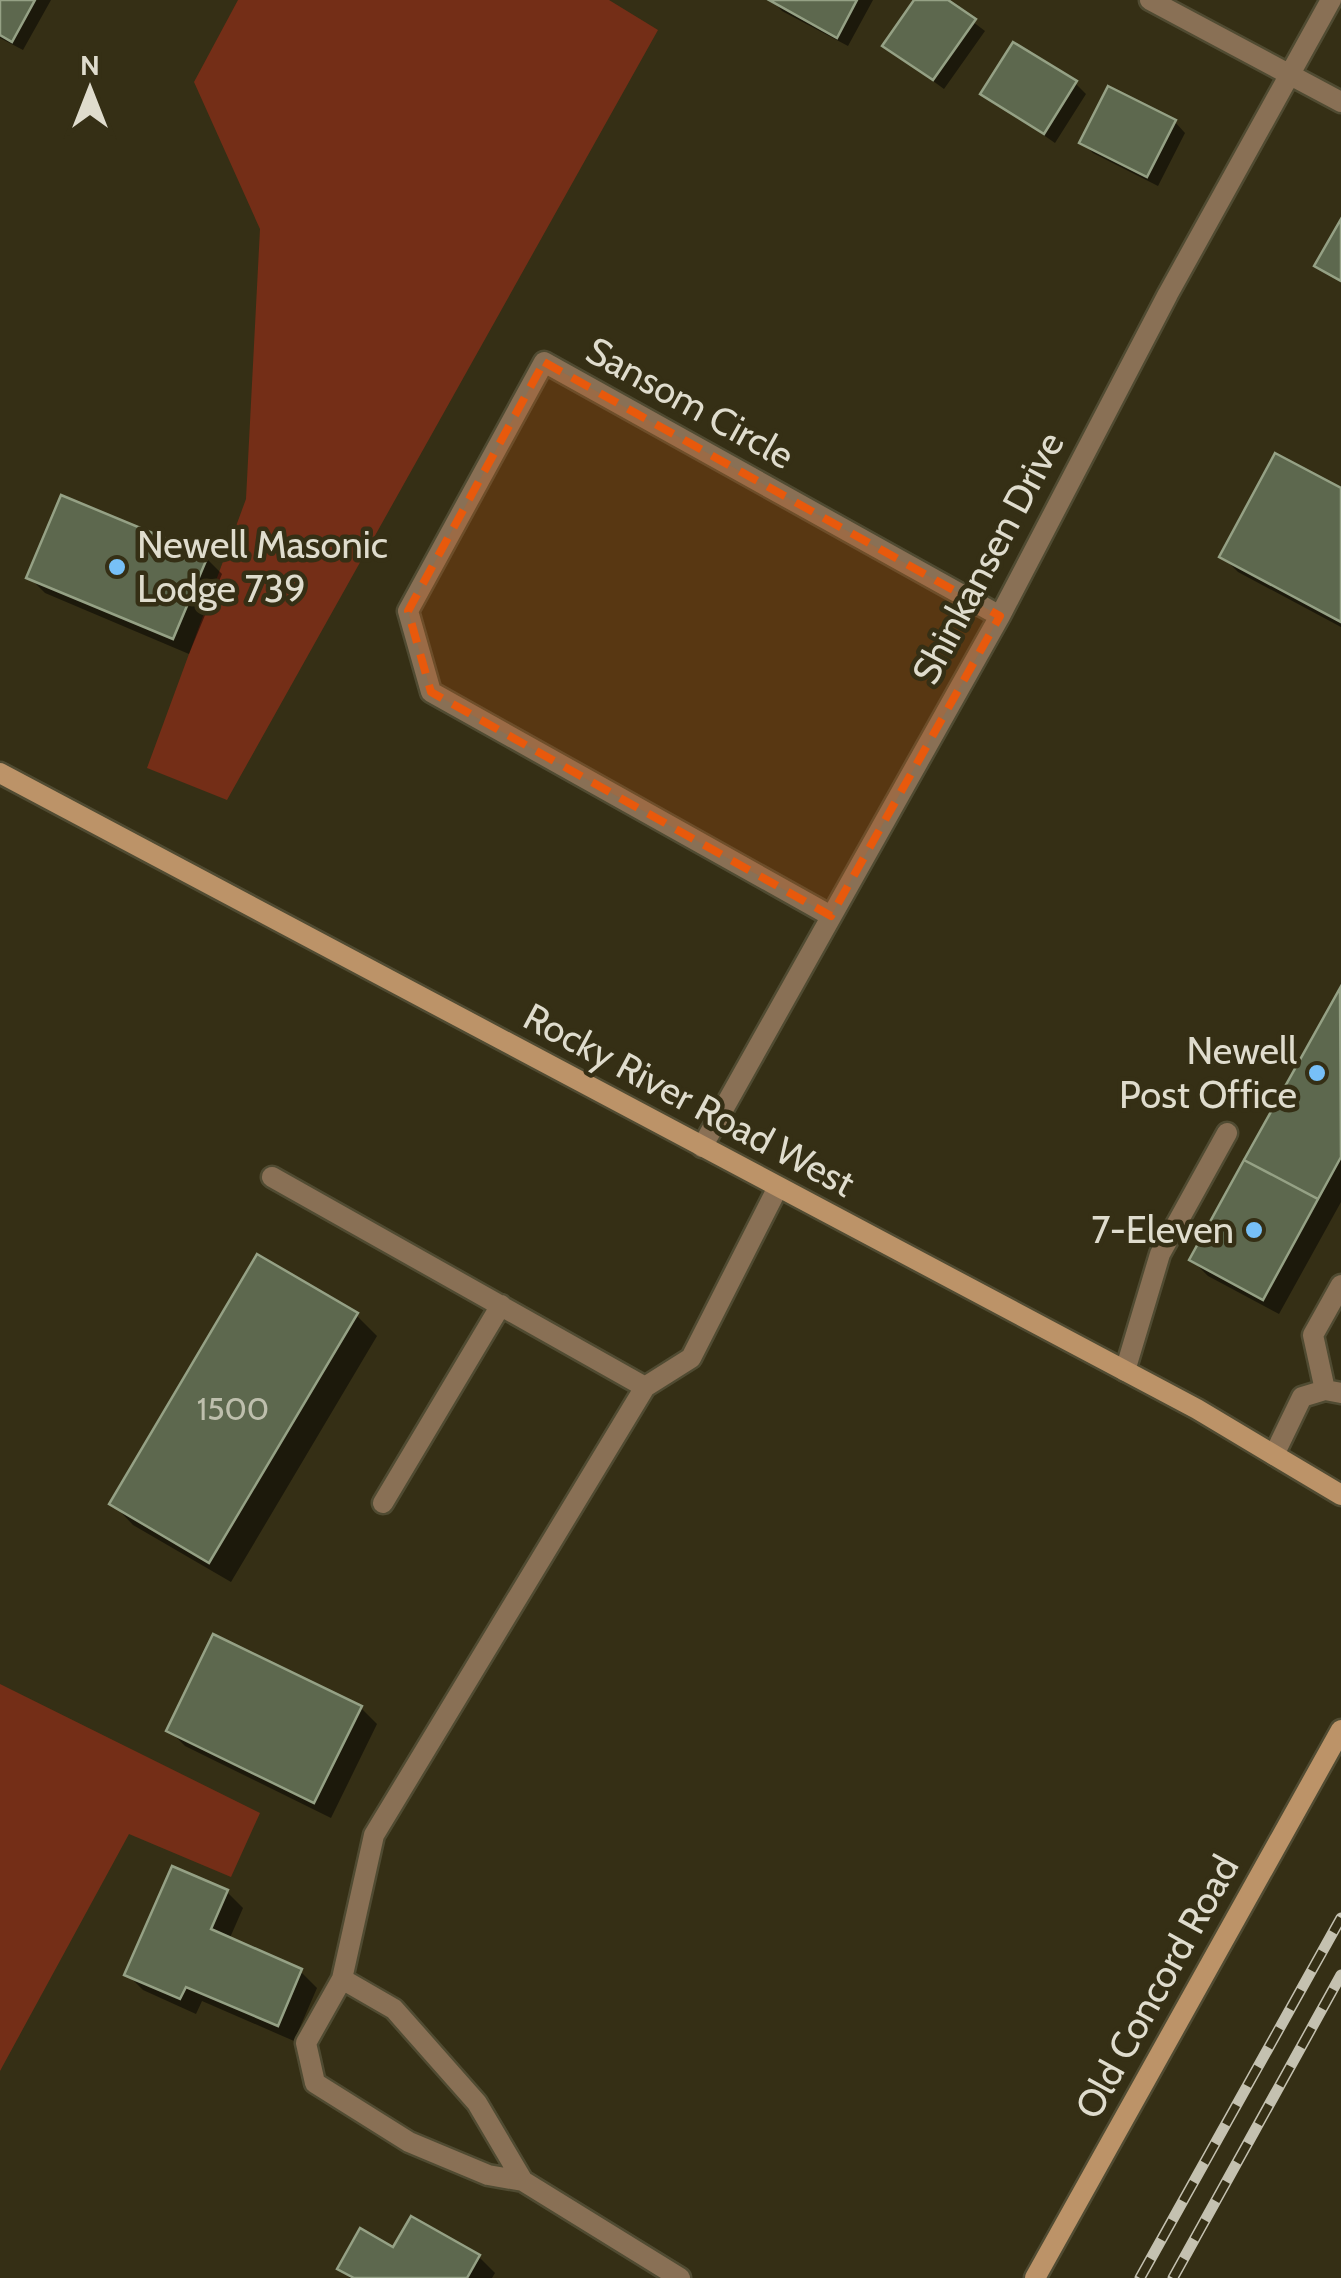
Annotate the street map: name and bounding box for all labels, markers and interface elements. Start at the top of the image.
north arrow [40,40,140,140]
text: N [80,48,100,82]
street label: Sansom Circle [578,326,802,479]
street label: Shinkansen Drive [901,424,1074,692]
place label: Newell Masonic Lodge 739 [137,521,388,612]
marker: Newell Masonic Lodge 739 [106,556,128,578]
street label: Rocky River Road West [516,993,863,1207]
place label: Newell Post Office [1119,1027,1297,1118]
marker: Newell Post Office [1306,1062,1328,1084]
place label: 7-Eleven [1091,1206,1234,1253]
marker: 7-Eleven [1243,1219,1265,1241]
house number: 1500 [197,1389,269,1428]
street label: Old Concord Road [1065,1847,1248,2127]

